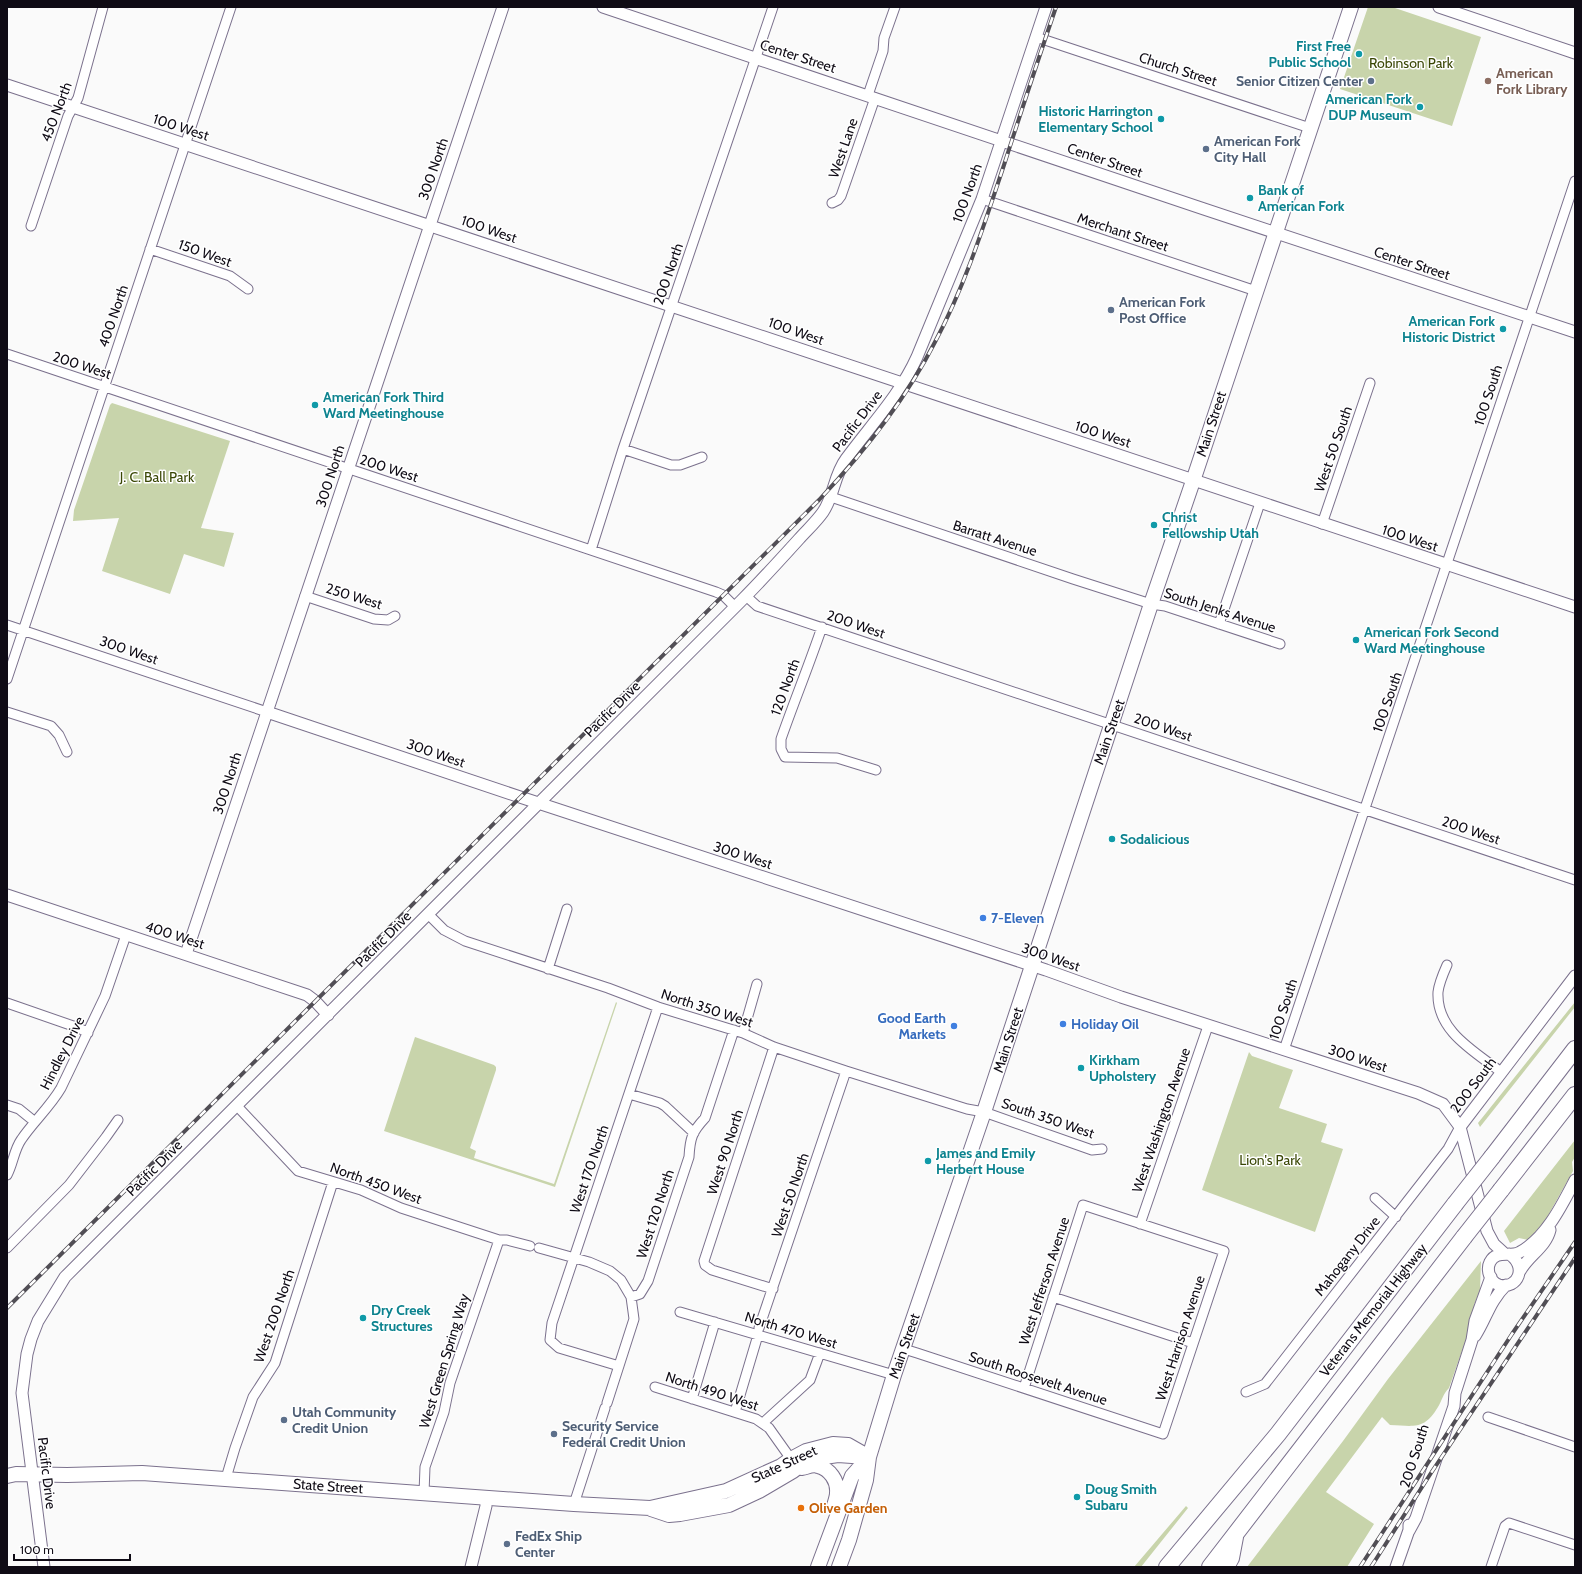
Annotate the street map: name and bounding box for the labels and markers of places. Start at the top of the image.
place label: First Free Public School [1269,37,1351,71]
marker: First Free Public School [1354,49,1364,59]
place label: American Fork Library [1496,64,1568,98]
place label: Senior Citizen Center [1236,72,1363,90]
marker: Senior Citizen Center [1366,76,1376,86]
marker: American Fork Library [1483,76,1493,86]
place label: American Fork DUP Museum [1325,90,1412,124]
place label: Historic Harrington Elementary School [1038,102,1153,136]
marker: American Fork DUP Museum [1415,102,1425,112]
marker: Historic Harrington Elementary School [1156,114,1166,124]
place label: American Fork City Hall [1214,132,1301,166]
marker: American Fork City Hall [1201,144,1211,154]
place label: Bank of American Fork [1258,181,1345,215]
marker: Bank of American Fork [1245,193,1255,203]
place label: American Fork Post Office [1119,293,1206,327]
marker: American Fork Post Office [1106,305,1116,315]
place label: American Fork Historic District [1402,312,1495,346]
marker: American Fork Historic District [1498,324,1508,334]
place label: American Fork Third Ward Meetinghouse [323,388,444,422]
marker: American Fork Third Ward Meetinghouse [310,400,320,410]
place label: Christ Fellowship Utah [1162,508,1259,542]
marker: Christ Fellowship Utah [1149,520,1159,530]
place label: American Fork Second Ward Meetinghouse [1364,623,1499,657]
marker: American Fork Second Ward Meetinghouse [1351,635,1361,645]
place label: Sodalicious [1120,830,1190,848]
marker: Sodalicious [1107,834,1117,844]
place label: 7-Eleven [991,909,1044,927]
marker: 7-Eleven [978,913,988,923]
place label: Good Earth Markets [878,1009,946,1043]
place label: Holiday Oil [1071,1015,1139,1033]
marker: Holiday Oil [1058,1019,1068,1029]
marker: Good Earth Markets [949,1021,959,1031]
place label: Kirkham Upholstery [1089,1051,1157,1085]
marker: Kirkham Upholstery [1076,1063,1086,1073]
place label: James and Emily Herbert House [935,1144,1036,1178]
marker: James and Emily Herbert House [923,1156,933,1166]
place label: Dry Creek Structures [371,1301,433,1335]
marker: Dry Creek Structures [358,1313,368,1323]
place label: Utah Community Credit Union [292,1403,397,1437]
marker: Utah Community Credit Union [279,1415,289,1425]
place label: Security Service Federal Credit Union [562,1417,686,1451]
marker: Security Service Federal Credit Union [549,1429,559,1439]
place label: Doug Smith Subaru [1085,1480,1157,1514]
marker: Doug Smith Subaru [1072,1492,1082,1502]
place label: Olive Garden [809,1499,887,1517]
marker: Olive Garden [796,1503,806,1513]
place label: FedEx Ship Center [515,1527,582,1561]
marker: FedEx Ship Center [502,1539,512,1549]

